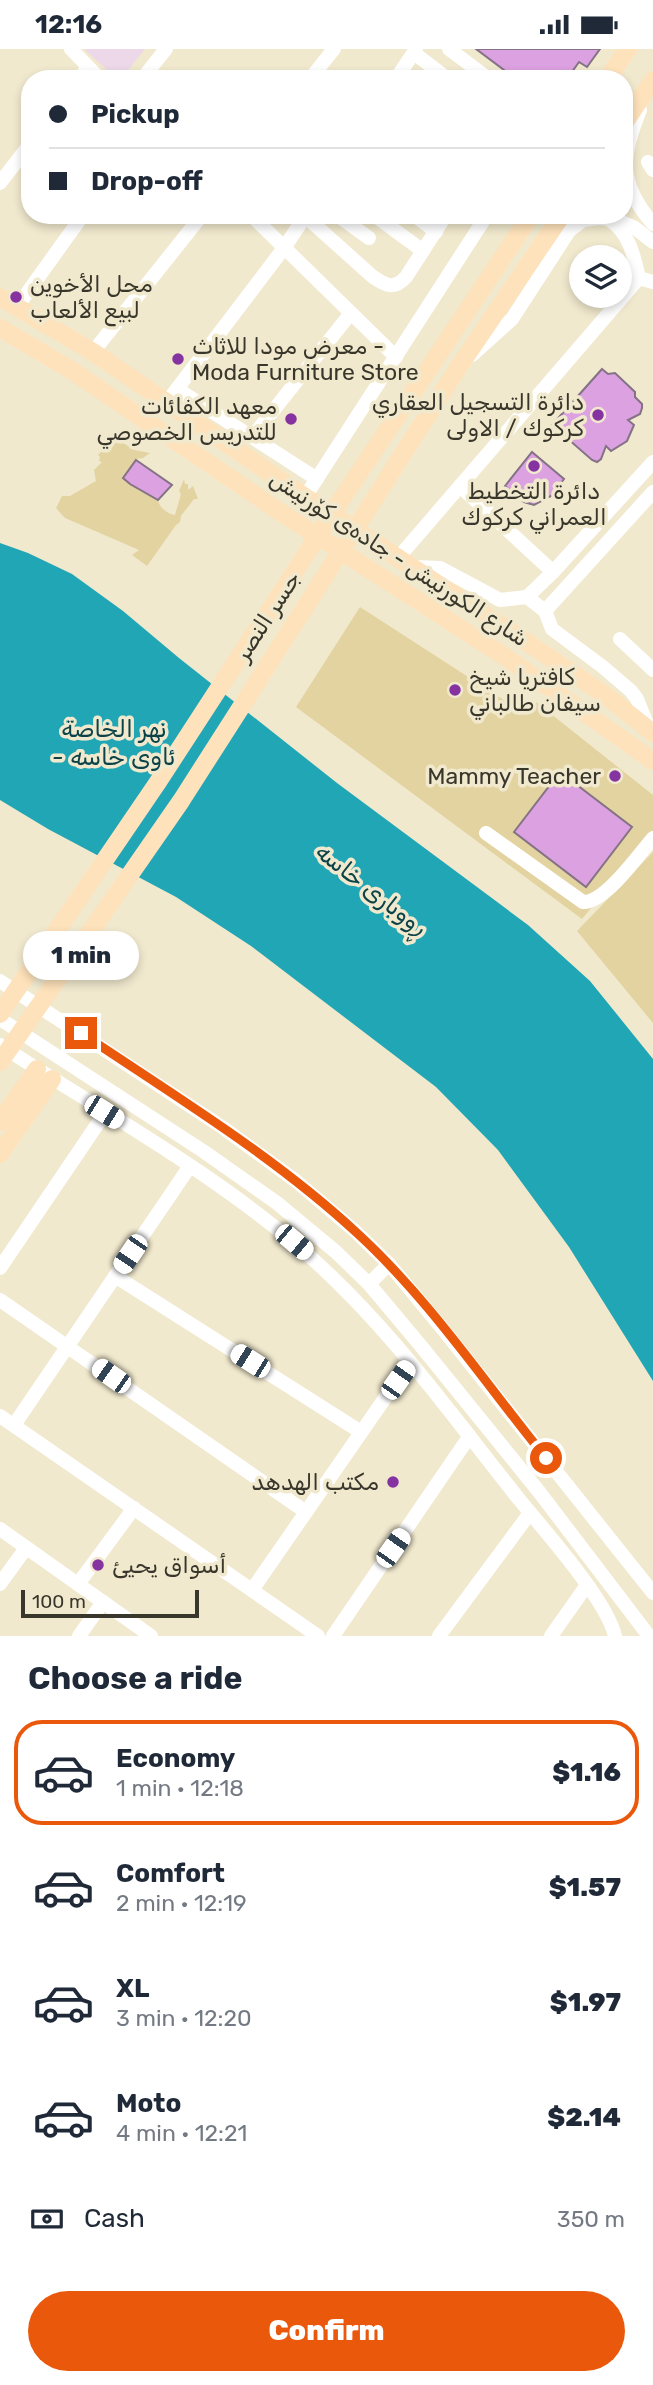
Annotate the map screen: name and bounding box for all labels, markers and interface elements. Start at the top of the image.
text: 12:16 [35,9,102,40]
text: Pickup [91,99,180,130]
text: Drop-off [91,166,203,197]
map controls [569,245,632,308]
button: layers [569,245,632,308]
place label: محل الأخوين لبيع الألعاب [30,270,153,327]
marker: محل الأخوين لبيع الألعاب [8,289,24,305]
place label: معرض مودا للاثاث - Moda Furniture Store [192,332,419,386]
marker: معرض مودا للاثاث - Moda Furniture Store [170,351,186,367]
place label: دائرة التسجيل العقاري كركوك / الاولى [372,388,585,442]
place label: معهد الكفائات للتدريس الخصوصي [96,392,277,449]
marker: دائرة التسجيل العقاري كركوك / الاولى [590,407,606,423]
marker: معهد الكفائات للتدريس الخصوصي [283,411,299,427]
marker: دائرة التخطيط العمراني كركوك [526,458,542,474]
street label: شارع الكورنيش - جادەی کۆرنیش [264,464,533,654]
place label: دائرة التخطيط العمراني كركوك [461,477,607,534]
street label: جسر النصر [227,566,306,668]
place label: كافتريا شيخ سيفان طالباني [469,663,601,720]
marker: كافتريا شيخ سيفان طالباني [447,682,463,698]
water label: نهر الخاصة - ئاوی خاسە [52,715,176,771]
place label: Mammy Teacher [427,762,601,790]
marker: Mammy Teacher [607,768,623,784]
water label: ڕووباری خاسە [306,837,433,946]
callout: 1 min [23,932,139,981]
text: 1 min [51,941,111,969]
route end [65,1017,97,1049]
car [81,1092,128,1132]
car [272,1220,317,1264]
car [110,1231,151,1277]
car [227,1341,274,1381]
car [88,1355,135,1397]
car [378,1357,419,1403]
route start [530,1442,562,1474]
place label: مكتب الهدهد [251,1468,379,1496]
marker: مكتب الهدهد [385,1474,401,1490]
car [373,1525,414,1571]
place label: أسواق يحيئ [112,1551,226,1579]
marker: أسواق يحيئ [90,1557,106,1573]
scale bar [21,1587,200,1619]
text: 100 m [32,1590,86,1613]
text: Choose a ride [28,1659,242,1697]
icon: car [32,1741,95,1804]
text: Economy [116,1743,235,1774]
text: $1.16 [552,1757,621,1788]
text: 1 min · 12:18 [116,1774,244,1802]
icon: car [32,1856,95,1919]
text: Comfort [116,1858,225,1889]
text: $1.57 [549,1872,621,1903]
text: 2 min · 12:19 [116,1889,247,1917]
icon: car [32,1971,95,2034]
text: XL [116,1973,149,2004]
text: $1.97 [550,1987,621,2018]
text: 3 min · 12:20 [116,2004,252,2032]
icon: car [32,2086,95,2149]
text: Moto [116,2088,181,2119]
text: $2.14 [547,2102,621,2133]
text: 4 min · 12:21 [116,2119,247,2147]
icon: cash [28,2200,66,2238]
text: Cash [84,2203,145,2234]
text: 350 m [557,2205,625,2233]
button: Confirm [28,2291,625,2371]

